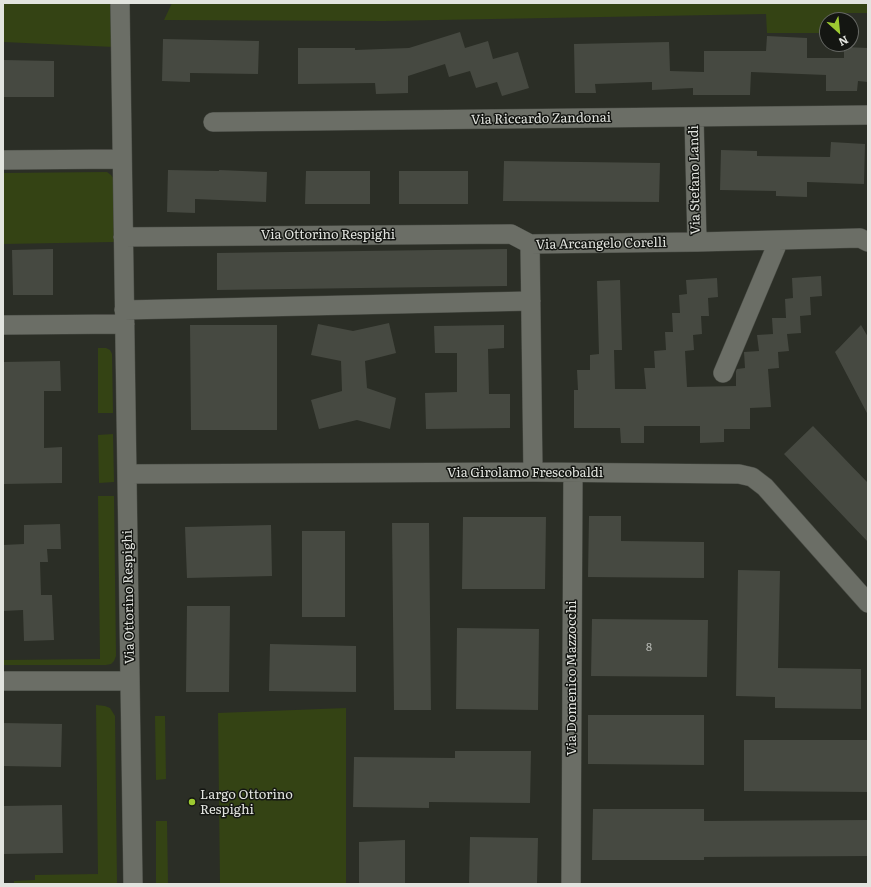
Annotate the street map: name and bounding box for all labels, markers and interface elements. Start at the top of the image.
north arrow [819,12,859,52]
text: N [836,33,852,51]
street label: Via Riccardo Zandonai [471,110,611,128]
street label: Via Stefano Landi [686,125,704,235]
street label: Via Ottorino Respighi [261,227,395,243]
street label: Via Arcangelo Corelli [535,235,667,253]
street label: Via Girolamo Frescobaldi [447,465,603,481]
street label: Via Ottorino Respighi [120,530,138,664]
street label: Via Domenico Mazzocchi [564,600,580,756]
house number: 8 [646,641,652,655]
place label: Largo Ottorino Respighi [200,787,293,818]
marker: Largo Ottorino Respighi [187,797,197,807]

